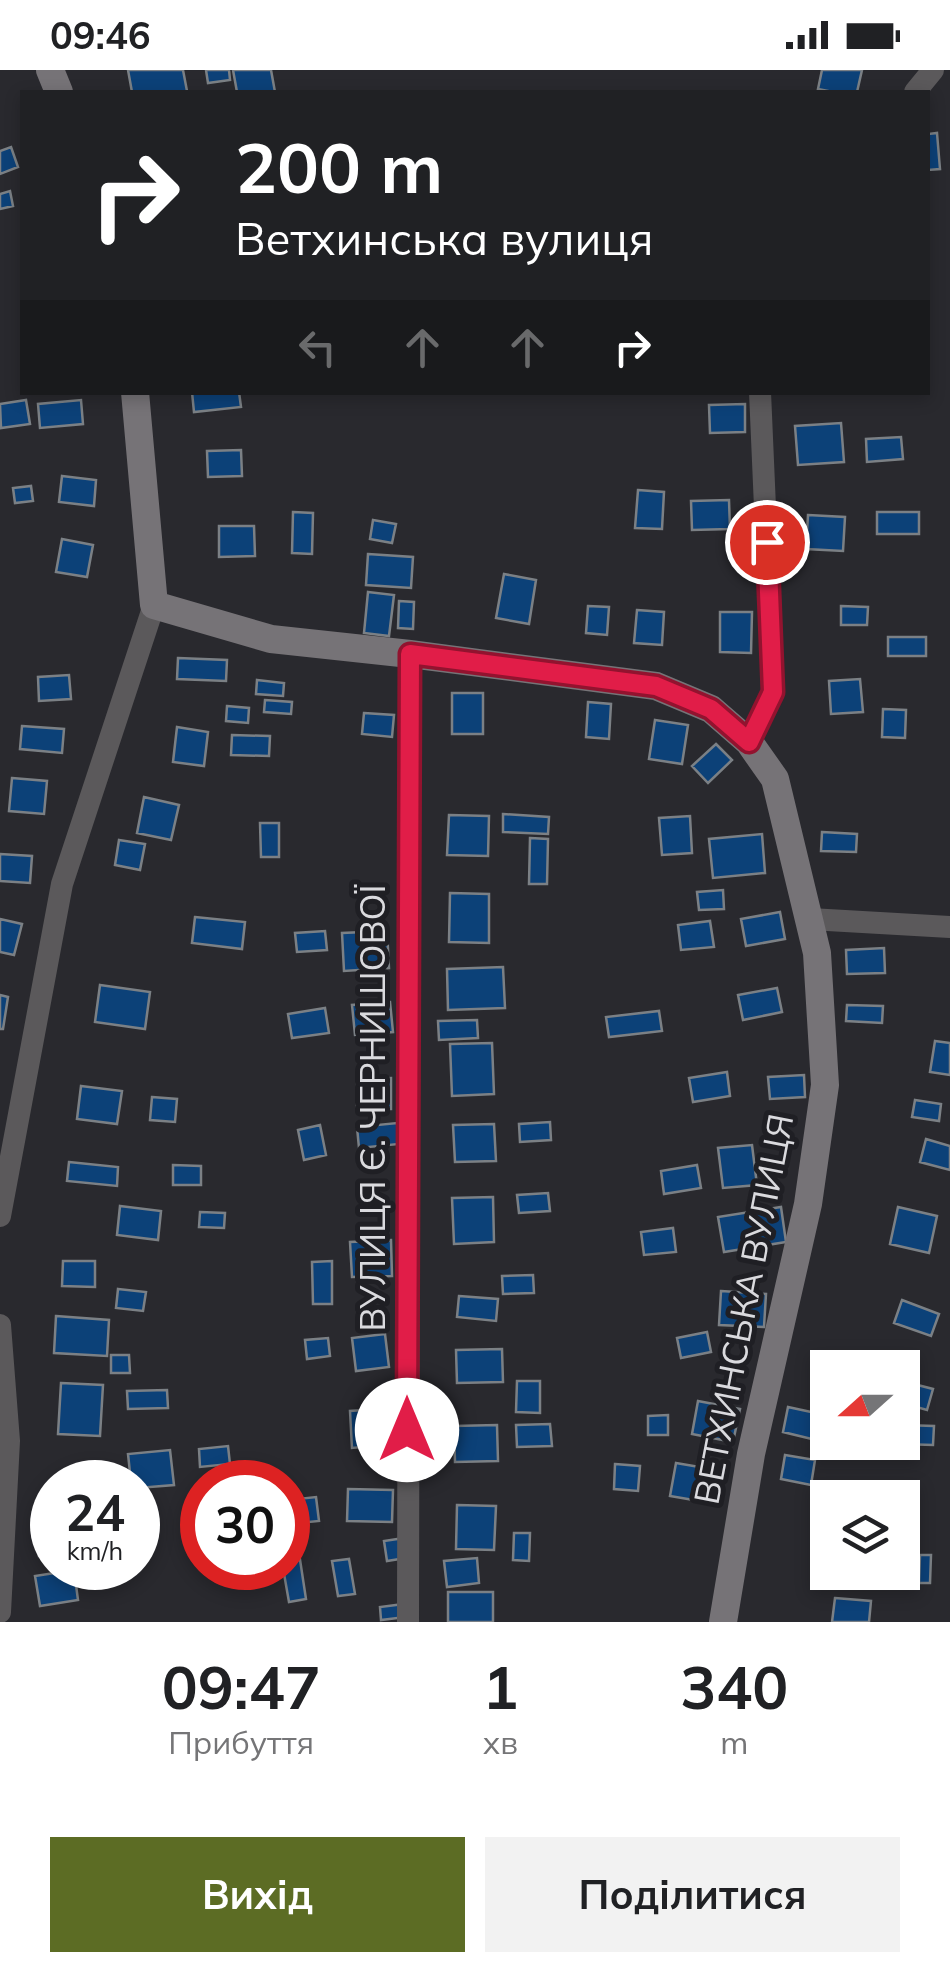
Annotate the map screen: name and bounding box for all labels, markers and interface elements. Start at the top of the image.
text: 09:46 [50,11,151,59]
text: 200 m [235,123,443,211]
icon: right [70,130,200,260]
text: Ветхинська вулиця [235,210,654,266]
icon: left [290,320,345,375]
icon: ahead [395,320,450,375]
icon: ahead [500,320,555,375]
icon: right [605,320,660,375]
pin [725,500,810,585]
icon: arrive [740,515,795,570]
street label: ВУЛИЦЯ Є. ЧЕРНИШОВОЇ [350,884,394,1332]
street label: ВЕТХИНСЬКА ВУЛИЦЯ [684,1110,802,1508]
north arrow [810,1350,920,1460]
map controls [810,1350,920,1590]
position arrow [355,1378,459,1482]
speed limit sign: 30 [180,1460,310,1590]
button: layers [810,1480,920,1590]
text: 24 [65,1481,125,1544]
text: km/h [67,1535,123,1566]
text: 09:47 [162,1649,321,1724]
text: 1 [482,1649,518,1724]
text: 340 [680,1649,788,1724]
text: Прибуття [168,1722,314,1762]
text: хв [483,1722,518,1762]
text: m [720,1722,748,1762]
button: Вихід [50,1837,465,1952]
button: Поділитися [485,1837,900,1952]

